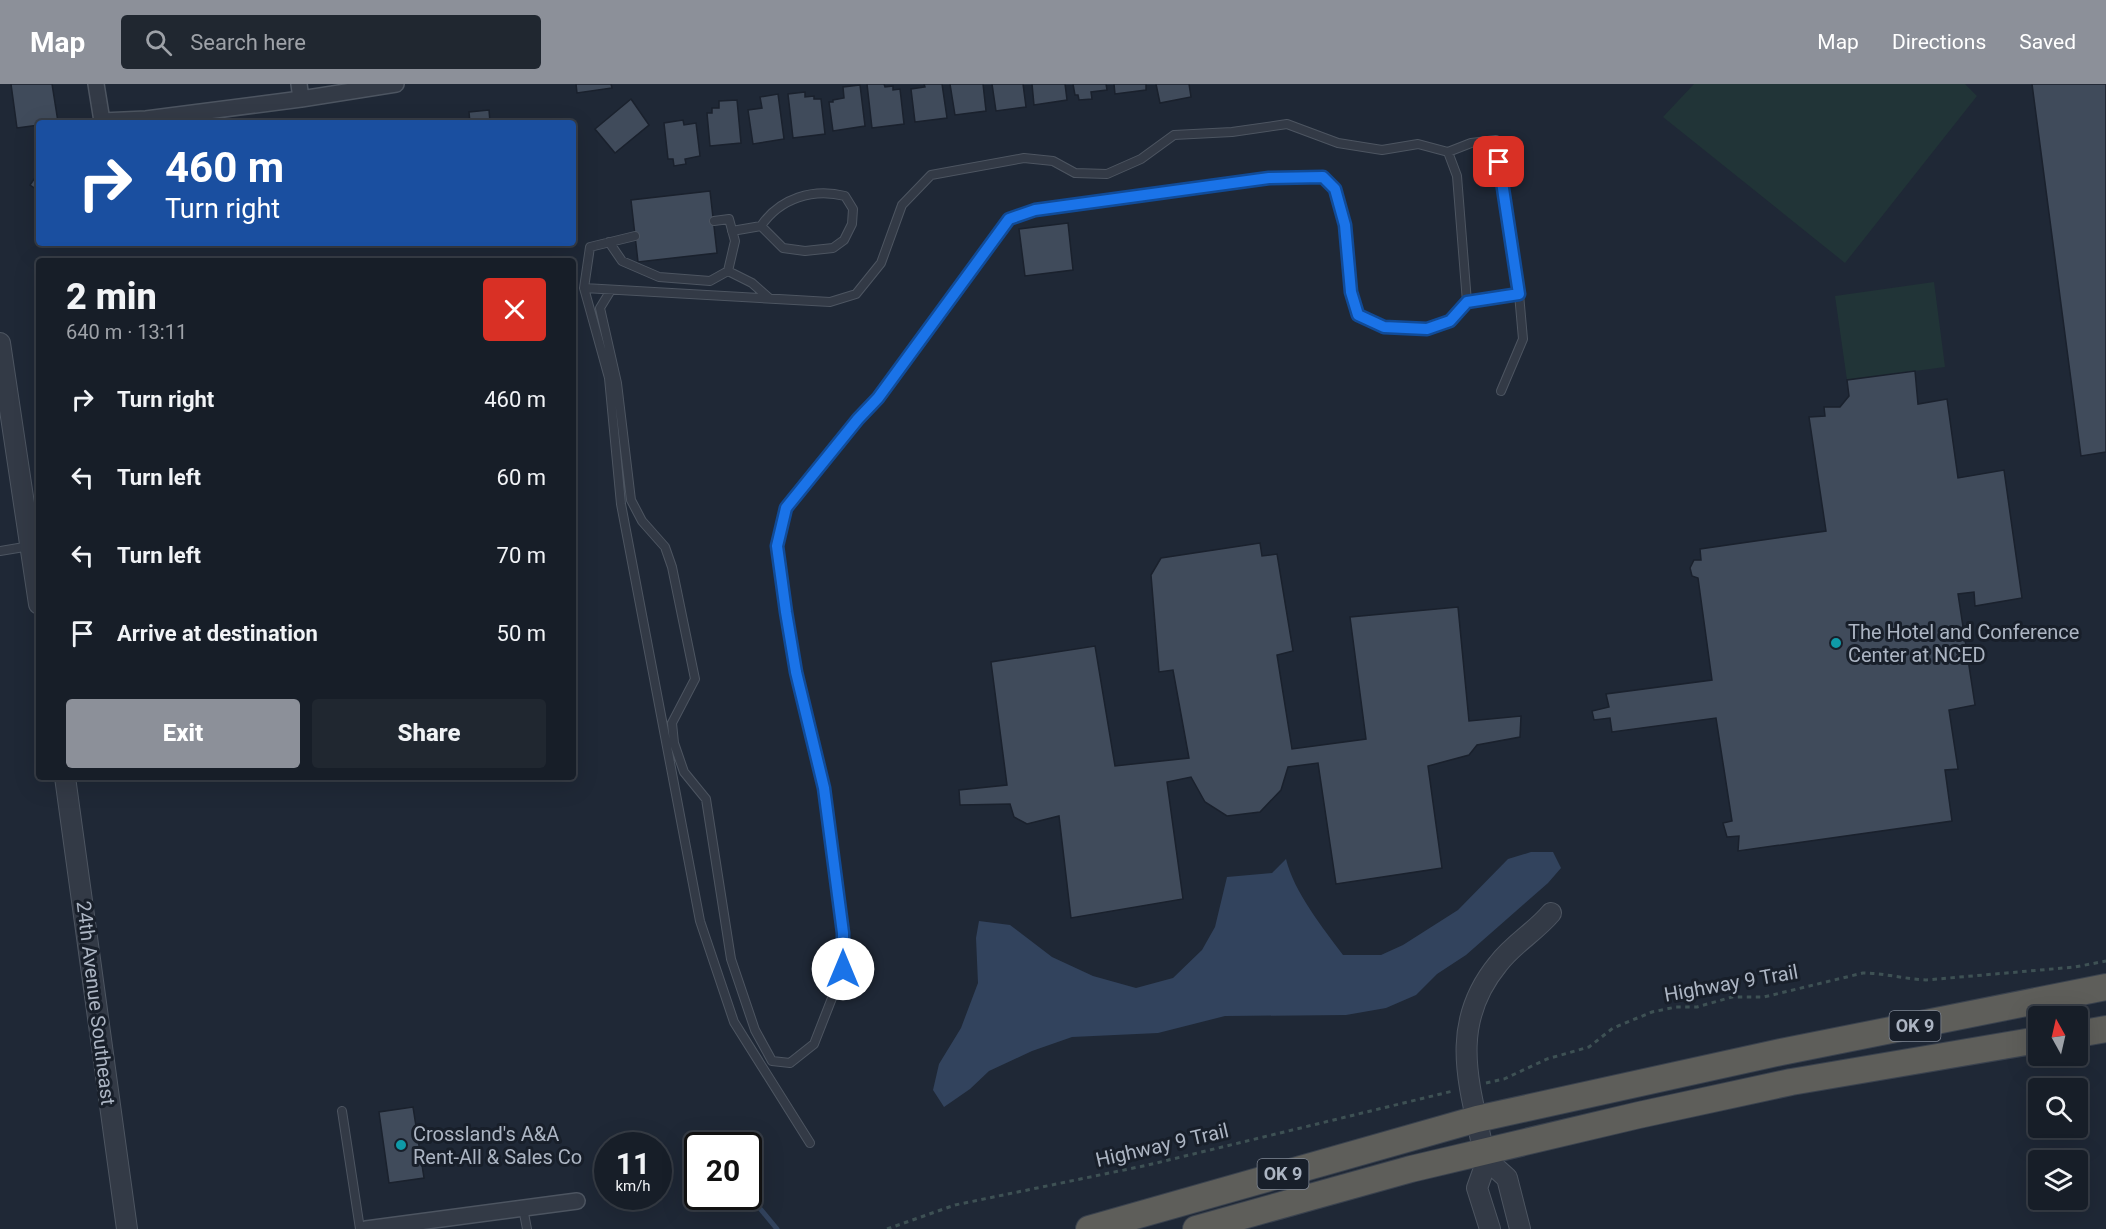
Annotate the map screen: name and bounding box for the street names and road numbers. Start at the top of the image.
street label: 24th Avenue Southeast [72,900,120,1106]
street label: Highway 9 Trail [1662,959,1800,1007]
road number: OK 9 [1890,1011,1940,1041]
street label: Highway 9 Trail [1093,1118,1231,1172]
road number: OK 9 [1258,1159,1308,1189]

